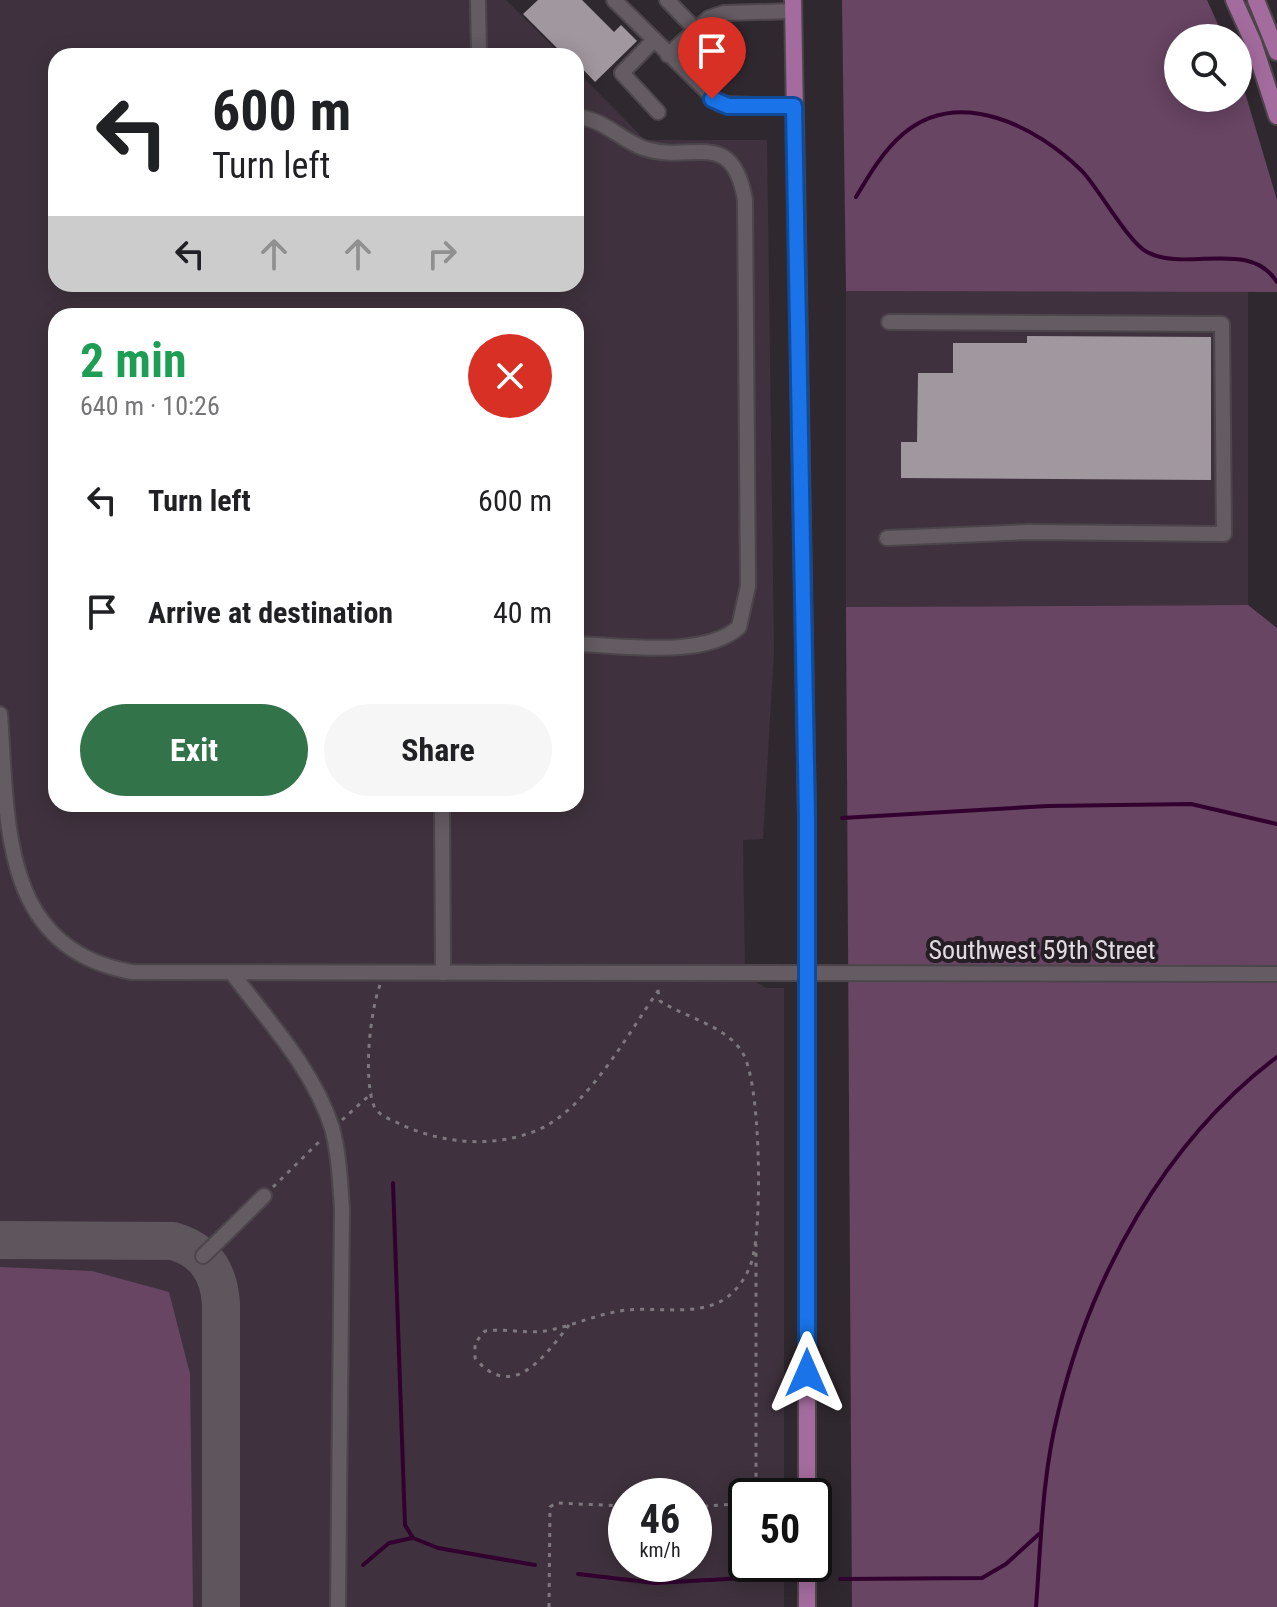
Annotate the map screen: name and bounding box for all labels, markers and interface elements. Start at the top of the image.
pin [678,17,746,99]
map controls [1164,24,1252,112]
button: search [1164,24,1252,112]
icon: arrive [690,29,734,73]
text: 600 m [212,78,351,144]
icon: left [80,80,184,184]
text: Turn left [212,145,330,187]
icon: left [168,232,212,276]
icon: ahead [252,232,296,276]
icon: ahead [336,232,380,276]
icon: right [420,232,464,276]
text: 2 min [80,332,187,389]
button: close [468,334,552,418]
text: 640 m · 10:26 [80,391,220,421]
icon: left [80,478,124,522]
text: Turn left [148,483,251,518]
text: 600 m [478,483,552,518]
icon: arrive [80,590,124,634]
text: Arrive at destination [148,595,393,630]
text: 40 m [493,595,552,630]
button: Exit [80,704,308,796]
button: Share [324,704,552,796]
street label: Southwest 59th Street [929,935,1155,965]
position arrow [765,1331,849,1415]
speed limit sign: 50 [728,1478,832,1582]
text: 46 [640,1496,680,1543]
text: km/h [639,1538,681,1562]

